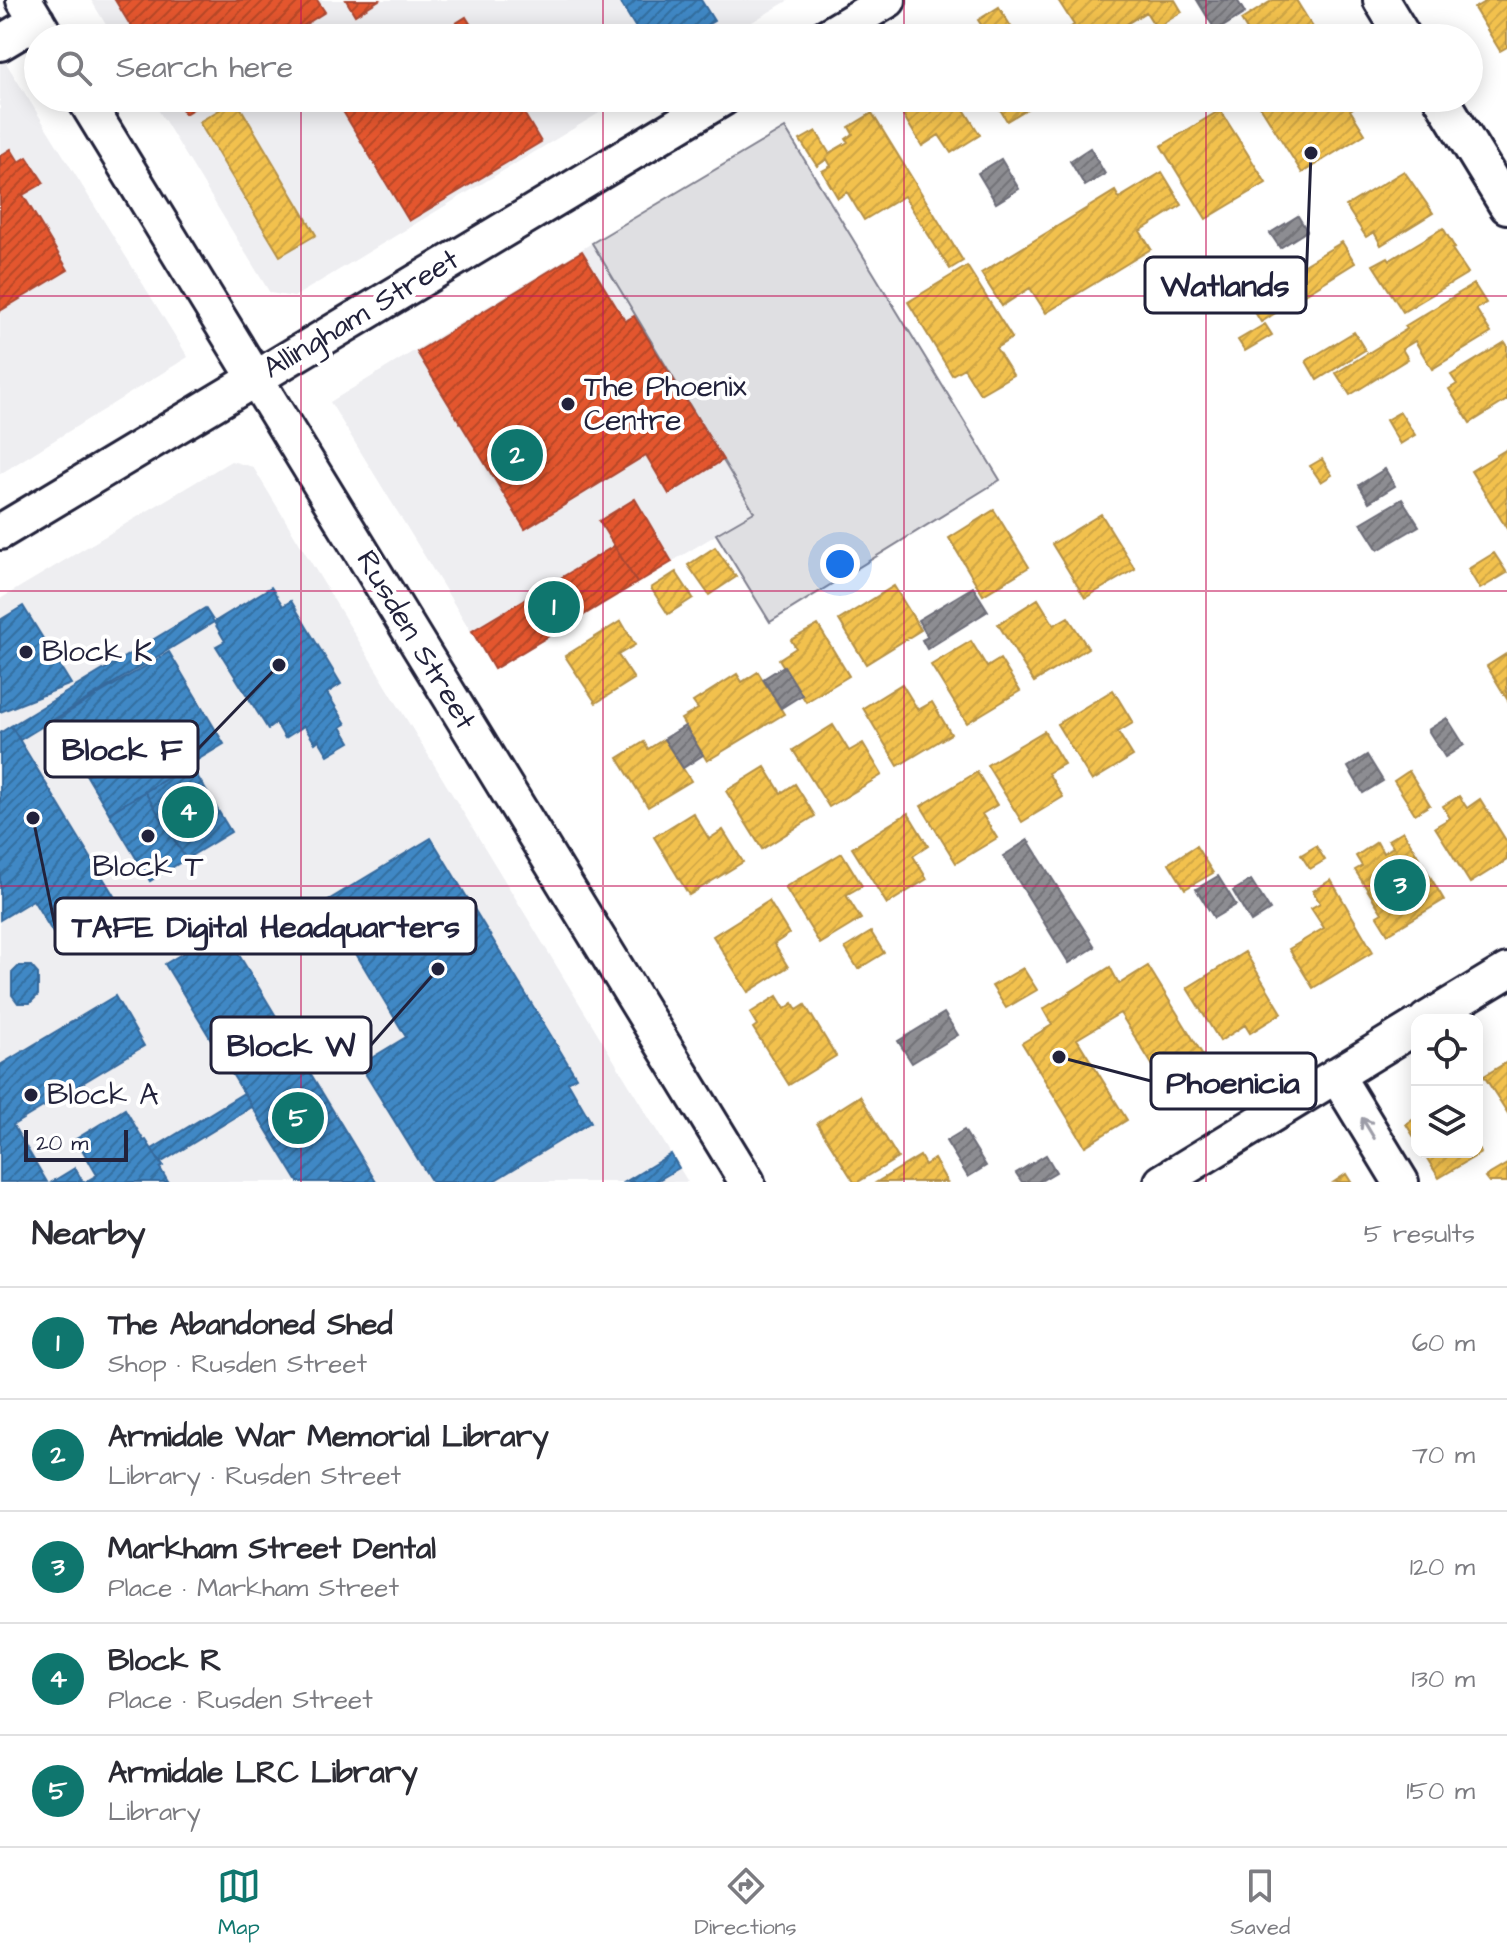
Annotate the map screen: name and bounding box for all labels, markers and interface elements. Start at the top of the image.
search box [24,24,1483,112]
icon: search [52,46,96,90]
text: Search here [116,47,293,89]
street label: Allingham Street [255,239,467,390]
callout: Watlands [1145,257,1306,313]
text: Watlands [1159,264,1290,309]
place label: The Phoenix Centre [584,366,747,442]
marker: The Phoenix Centre [559,395,577,413]
pin: 2 [491,425,543,485]
street label: Rusden Street [346,542,486,738]
your location [820,544,860,584]
pin: 1 [528,577,580,637]
place label: Block K [42,631,153,673]
marker: Block K [17,643,35,661]
callout: Block F [45,721,198,777]
text: Block F [62,728,183,773]
pin: 4 [162,782,214,842]
marker: Block T [139,827,157,845]
place label: Block T [92,846,204,888]
pin: 3 [1374,855,1426,915]
callout: TAFE Digital Headquarters [55,898,476,954]
text: TAFE Digital Headquarters [71,905,460,951]
map controls [1411,1014,1483,1158]
button: locate [1411,1014,1483,1086]
callout: Block W [211,1017,371,1073]
text: Block W [227,1024,356,1069]
callout: Phoenicia [1151,1053,1316,1109]
text: Phoenicia [1166,1061,1301,1106]
place label: Block A [47,1074,159,1116]
marker: Block A [22,1086,40,1104]
button: layers [1411,1086,1483,1158]
pin: 5 [272,1088,324,1148]
one-way arrow [1360,1117,1376,1140]
scale bar [24,1126,128,1162]
text: 20 m [36,1128,88,1159]
text: Nearby [32,1210,146,1258]
text: 5 results [1364,1216,1475,1252]
text: The Abandoned Shed [108,1304,393,1346]
text: 1 [56,1325,60,1361]
text: 60 m [1412,1325,1475,1361]
text: Shop · Rusden Street [108,1346,367,1382]
text: Armidale War Memorial Library [108,1416,549,1458]
text: 2 [51,1437,65,1473]
text: 70 m [1412,1437,1475,1473]
text: Library · Rusden Street [108,1458,401,1494]
text: Markham Street Dental [108,1528,436,1570]
text: 3 [51,1549,65,1585]
text: 120 m [1410,1549,1475,1585]
text: Place · Markham Street [108,1570,399,1606]
text: Block R [108,1640,222,1682]
text: 4 [49,1661,67,1697]
text: 130 m [1411,1661,1475,1697]
text: Place · Rusden Street [108,1682,373,1718]
text: Armidale LRC Library [108,1752,418,1794]
text: 5 [49,1773,67,1809]
text: 150 m [1406,1773,1475,1809]
text: Library [108,1794,201,1830]
tab: Map [217,1864,261,1943]
tab: Directions [694,1864,797,1943]
tab: Saved [1230,1864,1290,1943]

